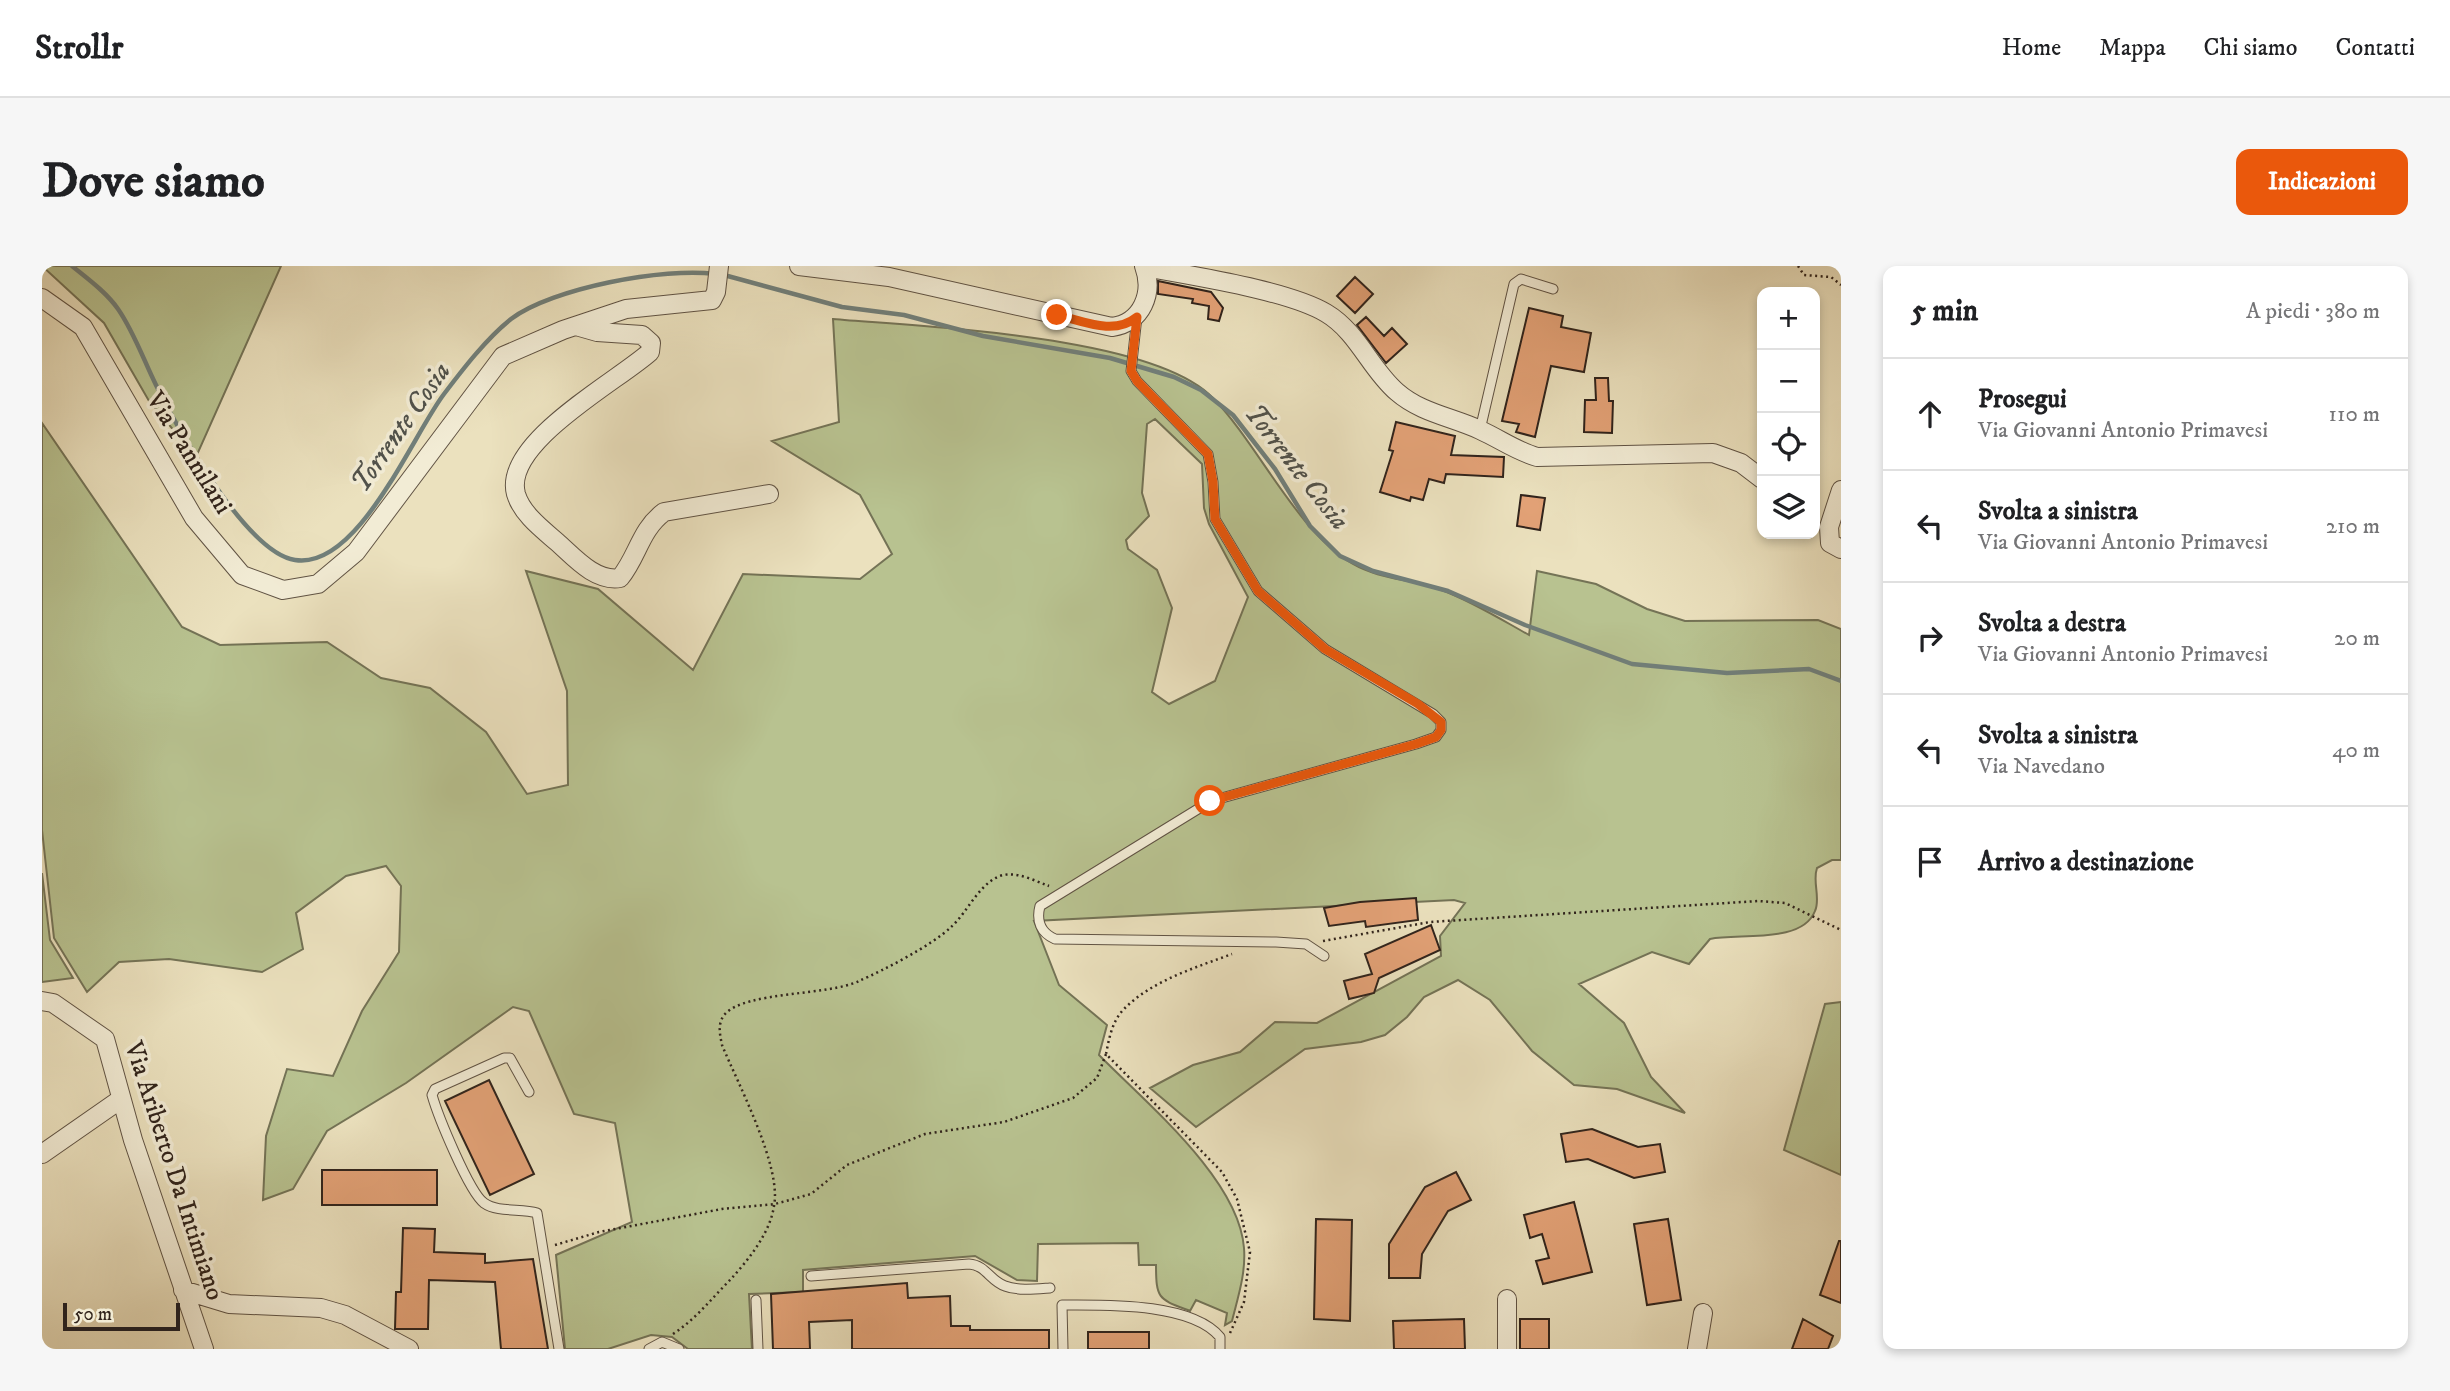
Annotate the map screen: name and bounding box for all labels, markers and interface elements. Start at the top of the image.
text: Strollr [35,28,123,69]
text: Home [2002,33,2061,63]
text: Mappa [2099,33,2166,63]
text: Chi siamo [2204,33,2298,63]
text: Contatti [2336,33,2415,63]
button: Indicazioni [2236,149,2408,215]
text: Dove siamo [42,151,265,213]
map controls [1757,287,1820,539]
button: + [1757,287,1820,350]
text: 5 min [1911,293,1978,330]
text: A piedi · 380 m [2246,297,2380,326]
route end [1041,299,1072,330]
button: − [1757,350,1820,413]
water label: Torrente Cosia [343,355,459,499]
text: Prosegui [1978,383,2067,416]
street label: Via Pannilani [138,385,240,521]
icon: ahead [1911,395,1949,433]
water label: Torrente Cosia [1237,397,1357,537]
text: 110 m [2329,400,2380,429]
button: locate [1757,413,1820,476]
text: Via Giovanni Antonio Primavesi [1978,416,2268,445]
button: layers [1757,476,1820,539]
text: Svolta a sinistra [1978,495,2138,528]
icon: left [1911,507,1949,545]
text: 210 m [2326,512,2380,541]
text: Via Giovanni Antonio Primavesi [1978,528,2268,557]
text: Svolta a destra [1978,607,2126,640]
icon: right [1911,619,1949,657]
text: 20 m [2334,624,2380,653]
text: Via Giovanni Antonio Primavesi [1978,640,2268,669]
text: Svolta a sinistra [1978,719,2138,752]
icon: left [1911,731,1949,769]
text: 40 m [2332,736,2380,765]
text: Via Navedano [1978,752,2105,781]
route start [1194,785,1225,816]
icon: arrive [1911,843,1949,881]
text: Arrivo a destinazione [1978,846,2194,879]
street label: Via Ariberto Da Intimiano [116,1036,231,1305]
scale bar [63,1300,180,1332]
text: 50 m [74,1303,112,1326]

